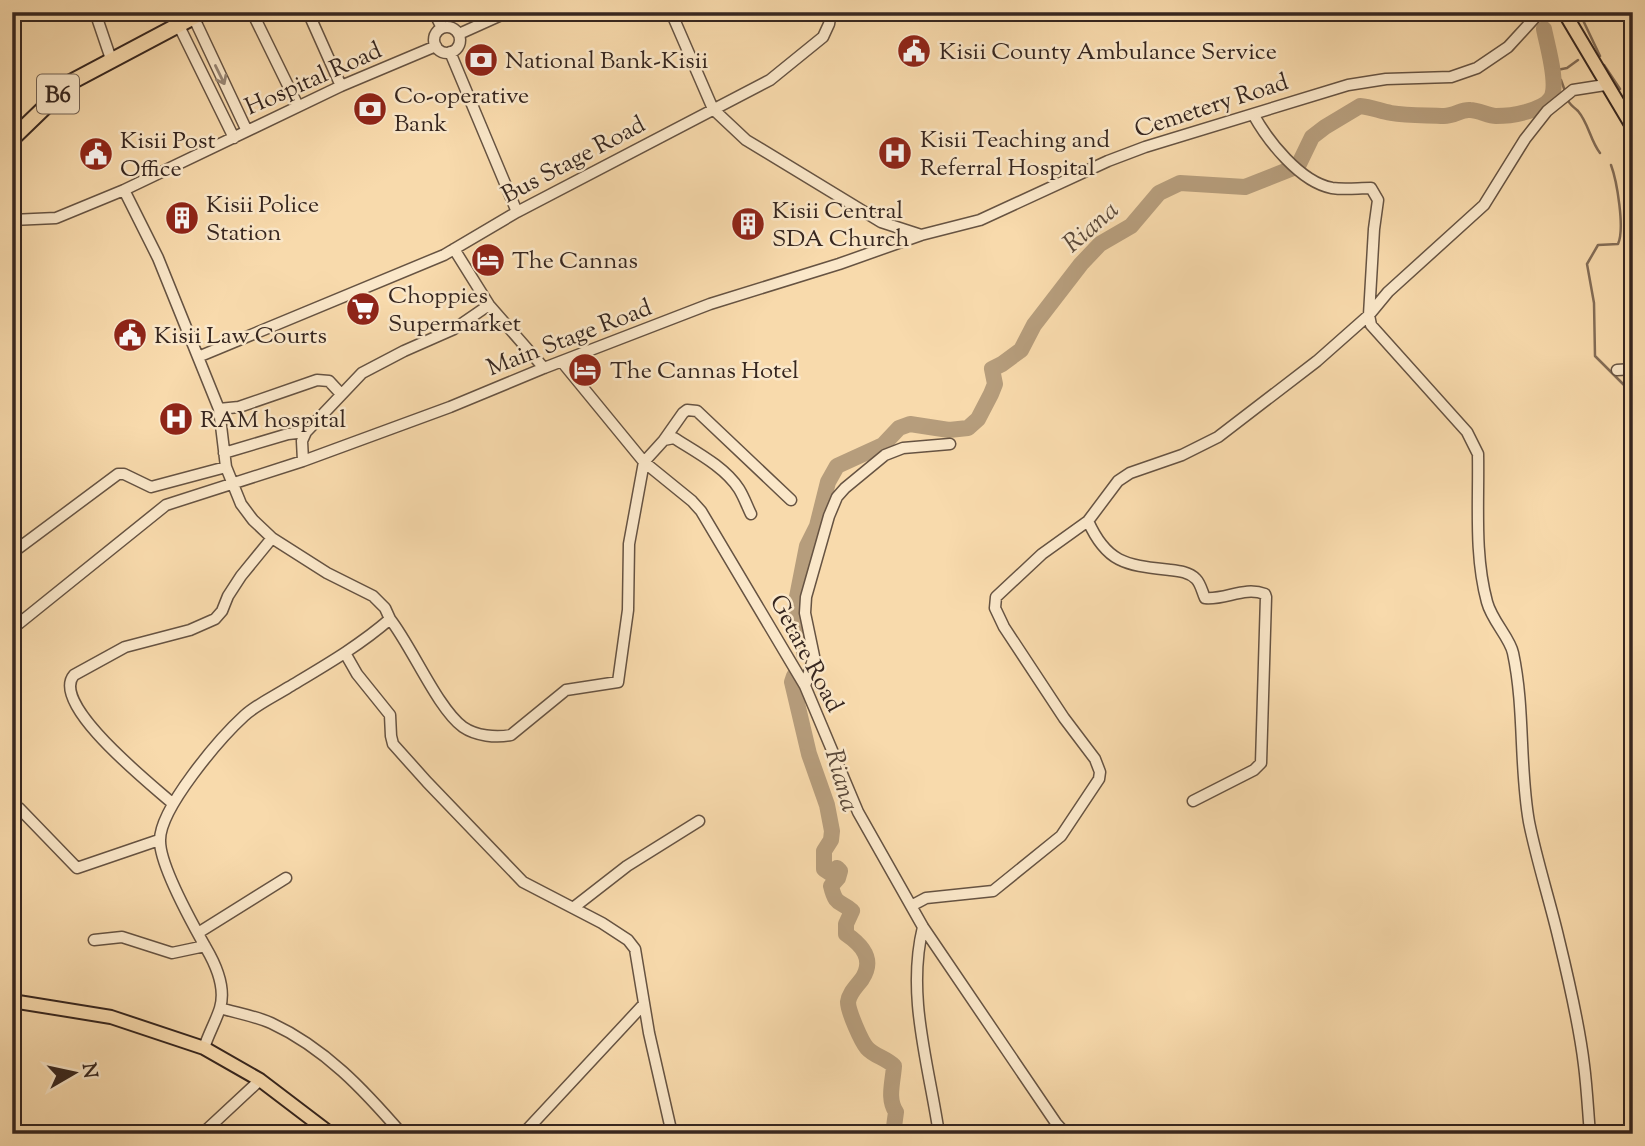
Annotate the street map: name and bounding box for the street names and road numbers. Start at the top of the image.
street label: Hospital Road [240,34,388,125]
street label: Cemetery Road [1130,66,1293,148]
road number: B6 [37,74,79,114]
street label: Bus Stage Road [496,108,652,213]
street label: Main Stage Road [482,292,658,386]
street label: Getare Road [760,589,851,719]

